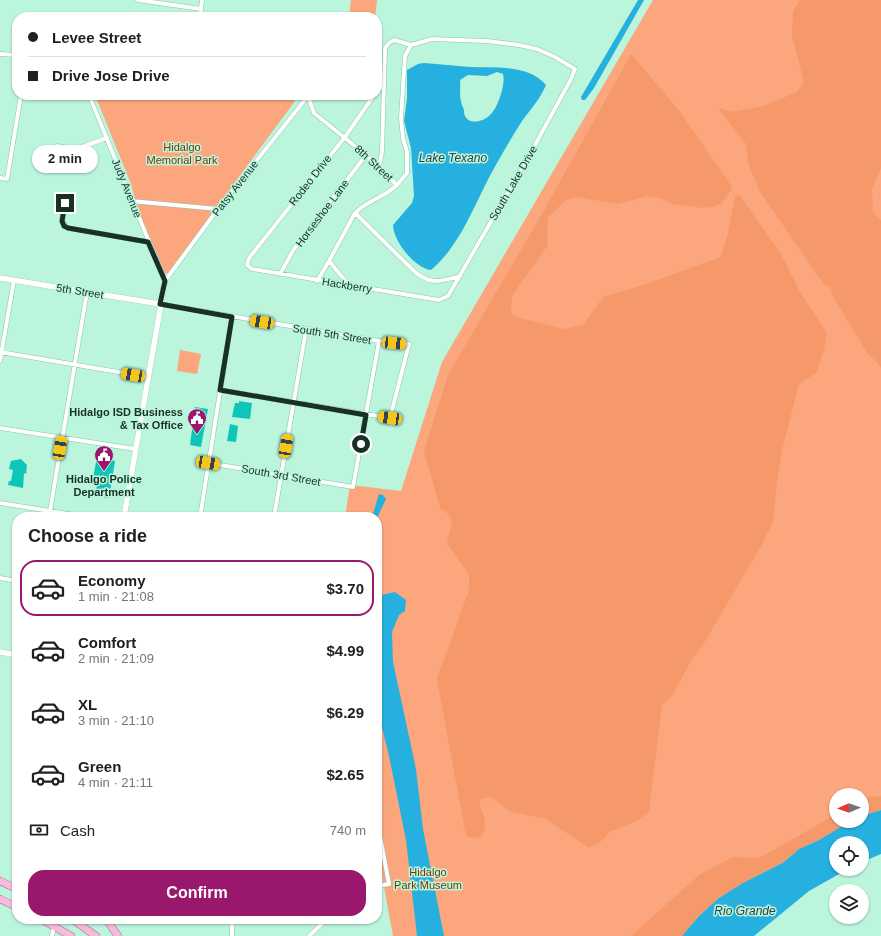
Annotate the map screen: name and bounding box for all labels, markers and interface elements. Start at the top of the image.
text: Levee Street [52,29,141,46]
text: Drive Jose Drive [52,67,170,84]
park label: Hidalgo Memorial Park [147,141,218,166]
street label: 8th Street [352,142,396,184]
street label: South Lake Drive [487,143,539,223]
callout: 2 min [32,145,98,173]
text: 2 min [48,151,82,166]
water label: Lake Texano [419,151,487,165]
street label: Rodeo Drive [286,152,334,208]
street label: Judy Avenue [110,157,144,219]
street label: Patsy Avenue [210,158,260,218]
street label: Horseshoe Lane [293,177,351,249]
route end [56,194,74,212]
street label: Hackberry [321,275,373,295]
street label: 5th Street [56,281,104,301]
car [249,314,275,330]
street label: South 5th Street [292,322,372,346]
car [382,336,406,350]
car [120,367,146,383]
place label: Hidalgo ISD Business & Tax Office [69,406,183,431]
public building icon: Hidalgo ISD Business & Tax Office [186,407,208,435]
car [377,410,403,426]
car [278,433,294,459]
car [52,435,68,461]
route start [352,435,370,453]
public building icon: Hidalgo Police Department [93,444,115,472]
car [195,455,221,471]
street label: South 3rd Street [241,462,321,488]
place label: Hidalgo Police Department [66,473,142,498]
text: Choose a ride [28,526,147,546]
icon: car [30,570,66,606]
text: Economy [78,572,146,589]
text: $3.70 [326,580,364,597]
text: 1 min · 21:08 [78,589,154,604]
icon: car [30,632,66,668]
text: Comfort [78,634,136,651]
text: $4.99 [326,642,364,659]
text: 2 min · 21:09 [78,651,154,666]
icon: car [30,694,66,730]
text: XL [78,696,97,713]
text: $6.29 [326,704,364,721]
text: 3 min · 21:10 [78,713,154,728]
icon: car [30,756,66,792]
text: Green [78,758,121,775]
text: $2.65 [326,766,364,783]
text: 4 min · 21:11 [78,775,153,790]
north arrow [829,788,869,828]
map controls [829,788,869,924]
icon: cash [28,819,50,841]
text: Cash [60,822,95,839]
text: 740 m [330,823,366,838]
button: locate [829,836,869,876]
park label: Hidalgo Park Museum [394,866,462,891]
button: Confirm [28,870,366,916]
button: layers [829,884,869,924]
water label: Rio Grande [714,904,776,918]

